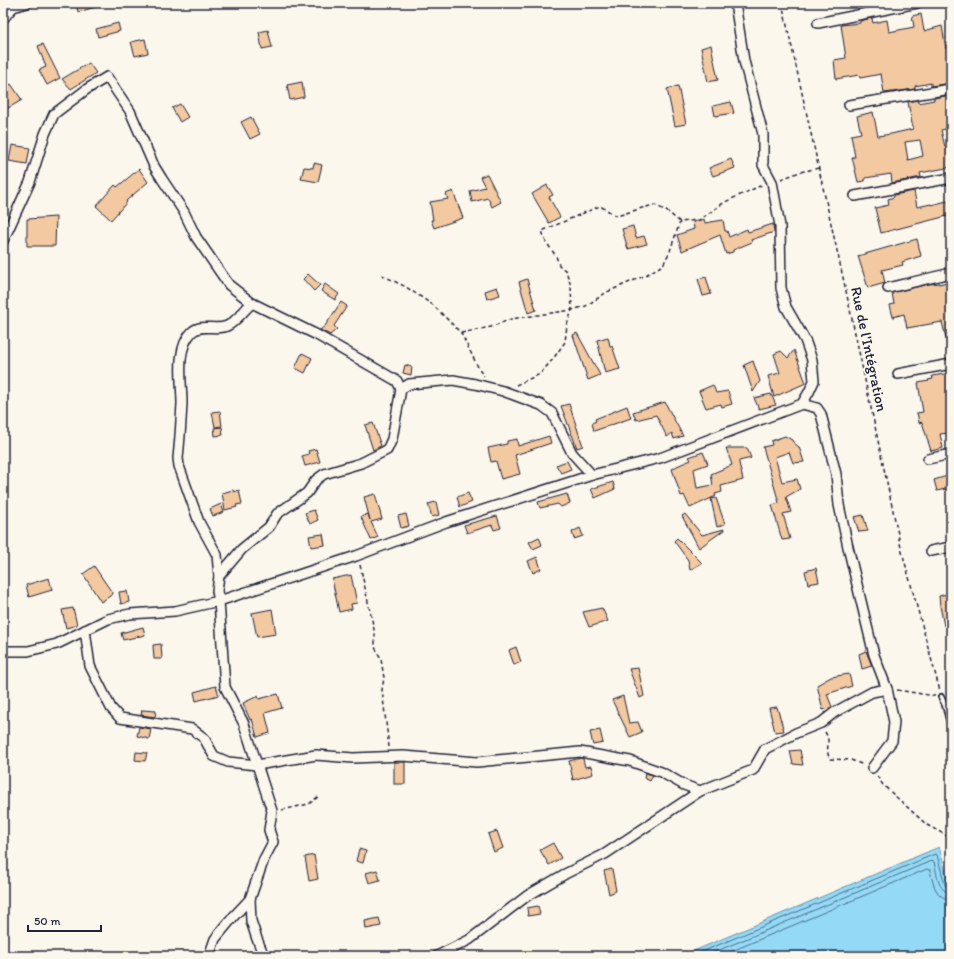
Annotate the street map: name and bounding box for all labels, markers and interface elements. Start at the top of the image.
street label: Rue de l'Intégration [847,285,891,413]
scale bar [28,907,101,933]
text: 50 m [34,914,60,928]

